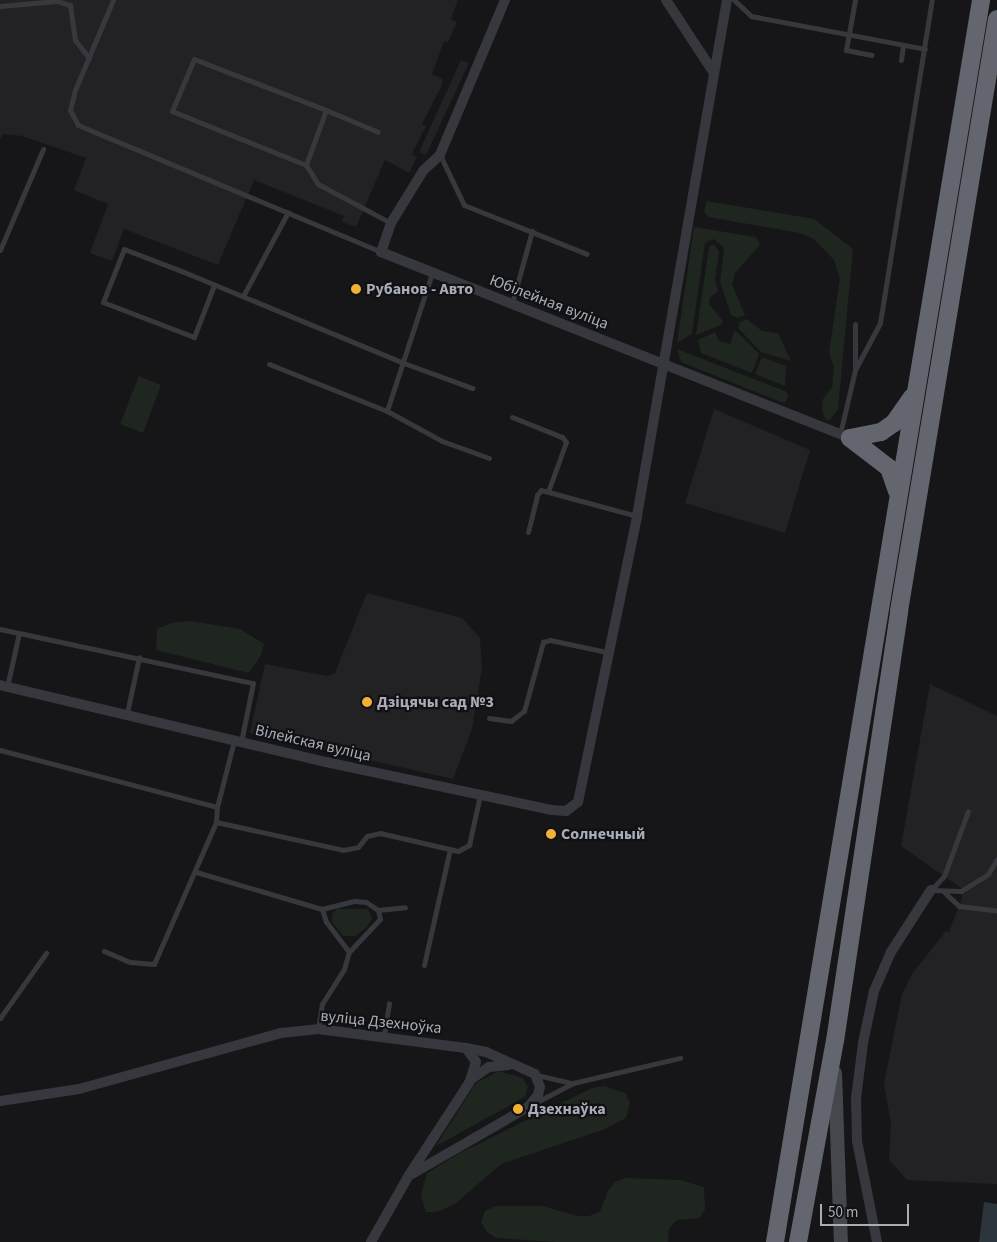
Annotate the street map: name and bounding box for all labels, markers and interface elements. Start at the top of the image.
street label: Юбілейная вуліца [487,270,611,334]
place label: Рубанов - Авто [366,279,473,299]
marker: Рубанов - Авто [350,283,362,295]
place label: Дзіцячы сад №3 [377,692,494,712]
marker: Дзіцячы сад №3 [361,696,373,708]
street label: Вілейская вуліца [253,720,373,766]
place label: Солнечный [561,824,645,844]
marker: Солнечный [545,828,557,840]
street label: вуліца Дзехноўка [320,1006,442,1038]
place label: Дзехнаўка [528,1099,606,1119]
marker: Дзехнаўка [512,1103,524,1115]
scale bar [822,1194,911,1226]
text: 50 m [828,1202,858,1223]

